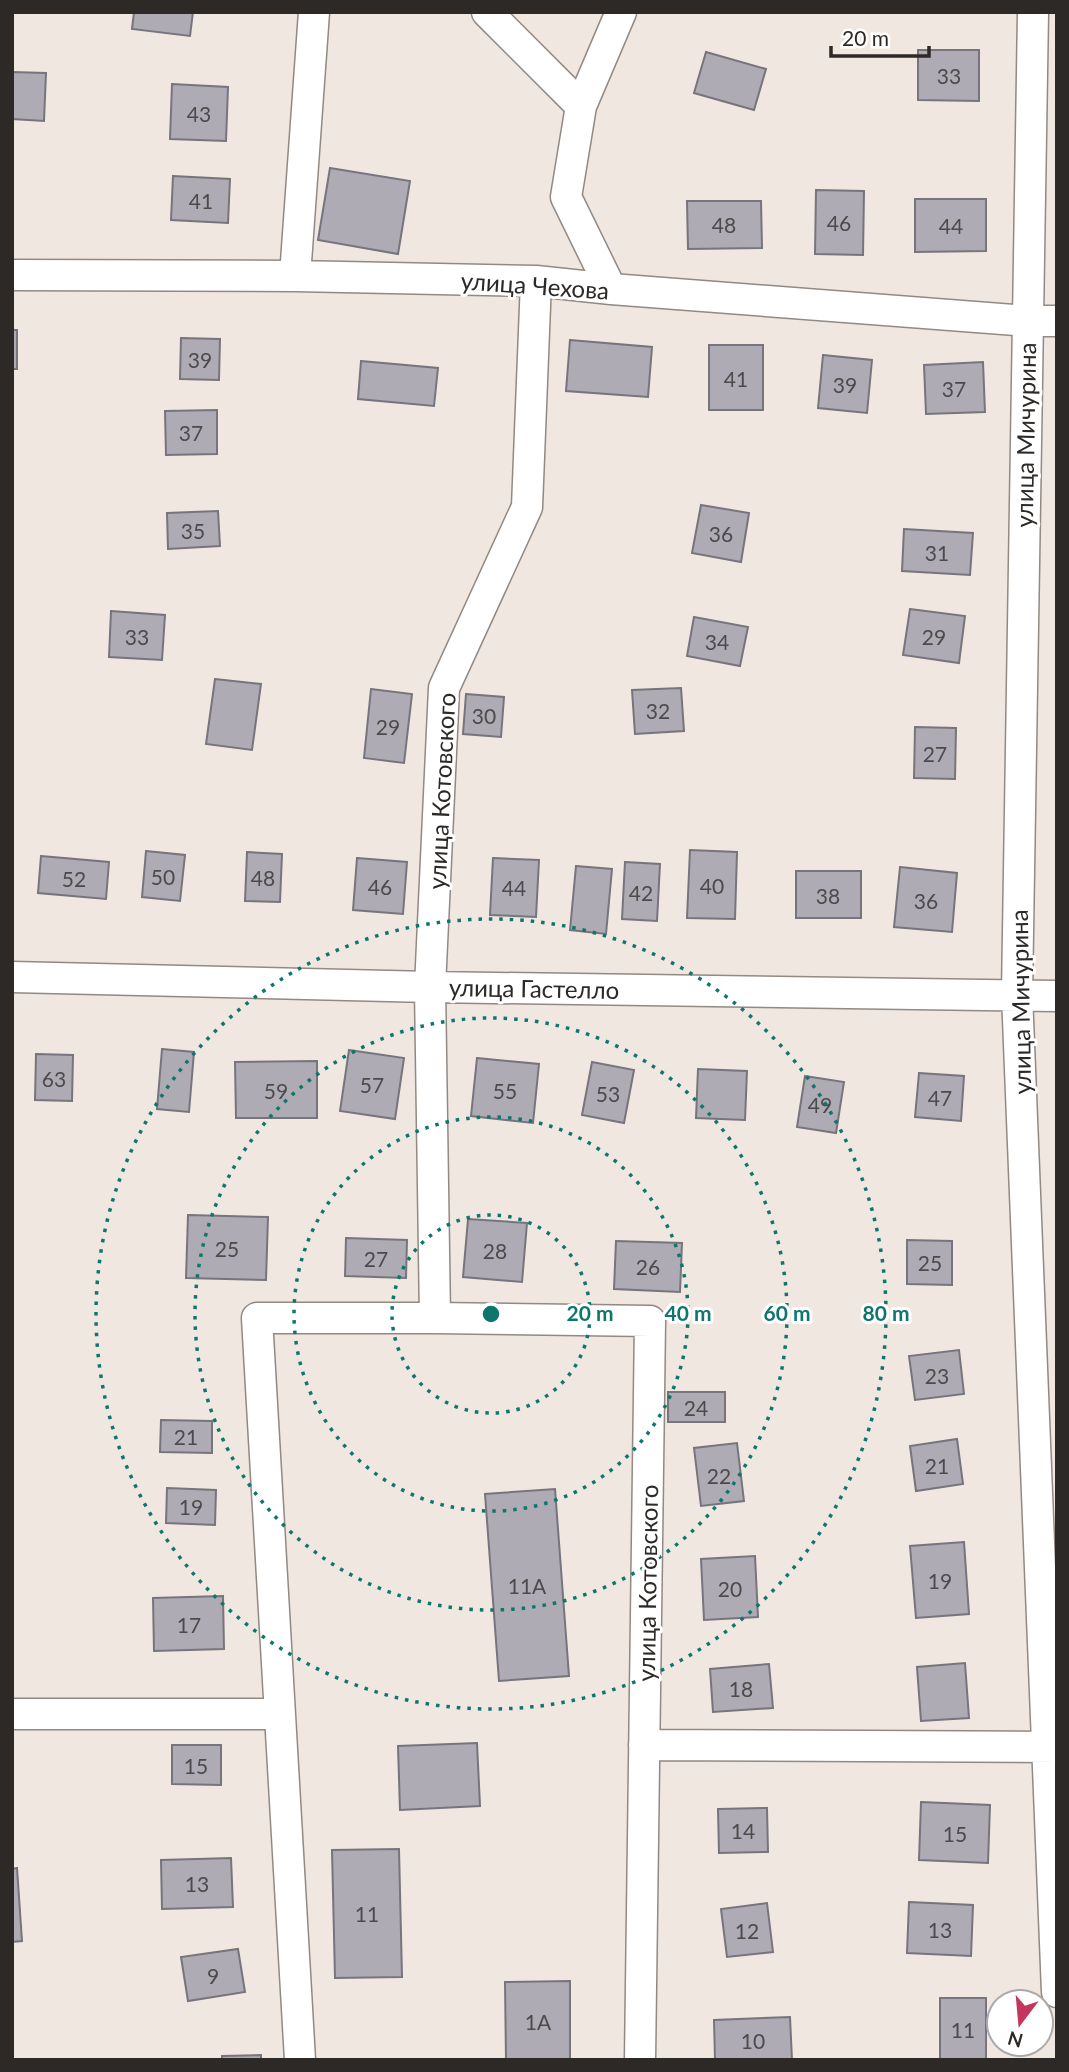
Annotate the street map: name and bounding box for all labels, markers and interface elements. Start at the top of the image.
scale bar [831,14,929,58]
text: 20 m [842,25,889,50]
house number: 33 [937,63,961,88]
house number: 43 [187,101,211,126]
house number: 41 [189,188,213,213]
house number: 46 [827,210,851,235]
house number: 48 [712,212,736,237]
house number: 44 [939,213,963,238]
street label: улица Чехова [460,265,610,305]
street label: улица Мичурина [1009,342,1041,528]
house number: 39 [188,347,212,372]
house number: 41 [724,366,748,391]
house number: 39 [833,372,857,397]
house number: 37 [942,376,966,401]
house number: 37 [179,420,203,445]
house number: 35 [181,518,205,543]
house number: 36 [709,521,733,546]
house number: 31 [925,540,949,565]
house number: 33 [125,624,149,649]
house number: 29 [922,624,946,649]
house number: 34 [705,629,729,654]
street label: улица Котовского [421,692,461,890]
house number: 32 [646,698,670,723]
house number: 30 [472,703,496,728]
house number: 29 [376,714,400,739]
house number: 27 [923,741,947,766]
house number: 50 [151,864,175,889]
house number: 48 [251,865,275,890]
house number: 52 [62,866,86,891]
house number: 40 [700,873,724,898]
house number: 46 [368,874,392,899]
house number: 44 [502,875,526,900]
house number: 42 [629,880,653,905]
house number: 38 [816,883,840,908]
house number: 36 [914,888,938,913]
street label: улица Мичурина [1004,909,1036,1095]
street label: улица Гастелло [449,972,619,1004]
house number: 63 [42,1066,66,1091]
house number: 57 [360,1072,384,1097]
house number: 59 [264,1078,288,1103]
house number: 55 [493,1078,517,1103]
house number: 53 [596,1081,620,1106]
house number: 47 [928,1085,952,1110]
house number: 49 [808,1092,832,1117]
house number: 25 [215,1236,239,1261]
house number: 28 [483,1238,507,1263]
house number: 27 [364,1246,388,1271]
house number: 25 [918,1250,942,1275]
house number: 26 [636,1254,660,1279]
text: 20 m [566,1300,614,1325]
text: 40 m [664,1300,712,1325]
text: 60 m [763,1300,811,1325]
text: 80 m [862,1300,910,1325]
centre of rings [479,1302,503,1326]
house number: 23 [925,1363,949,1388]
house number: 24 [684,1395,708,1420]
house number: 21 [174,1424,198,1449]
house number: 21 [925,1453,949,1478]
house number: 22 [707,1463,731,1488]
street label: улица Котовского [631,1484,663,1682]
house number: 19 [179,1494,203,1519]
house number: 19 [928,1568,952,1593]
house number: 11А [508,1573,547,1598]
house number: 20 [718,1576,742,1601]
house number: 17 [177,1612,201,1637]
house number: 18 [729,1676,753,1701]
house number: 15 [184,1753,208,1778]
house number: 14 [731,1818,755,1843]
house number: 15 [943,1821,967,1846]
house number: 13 [185,1871,209,1896]
house number: 11 [355,1901,379,1926]
house number: 13 [928,1917,952,1942]
house number: 12 [735,1918,759,1943]
house number: 9 [207,1963,219,1988]
north arrow [985,1988,1055,2058]
house number: 1А [525,2009,552,2034]
house number: 11 [951,2017,975,2042]
text: N [1005,2027,1025,2053]
house number: 10 [741,2028,765,2053]

